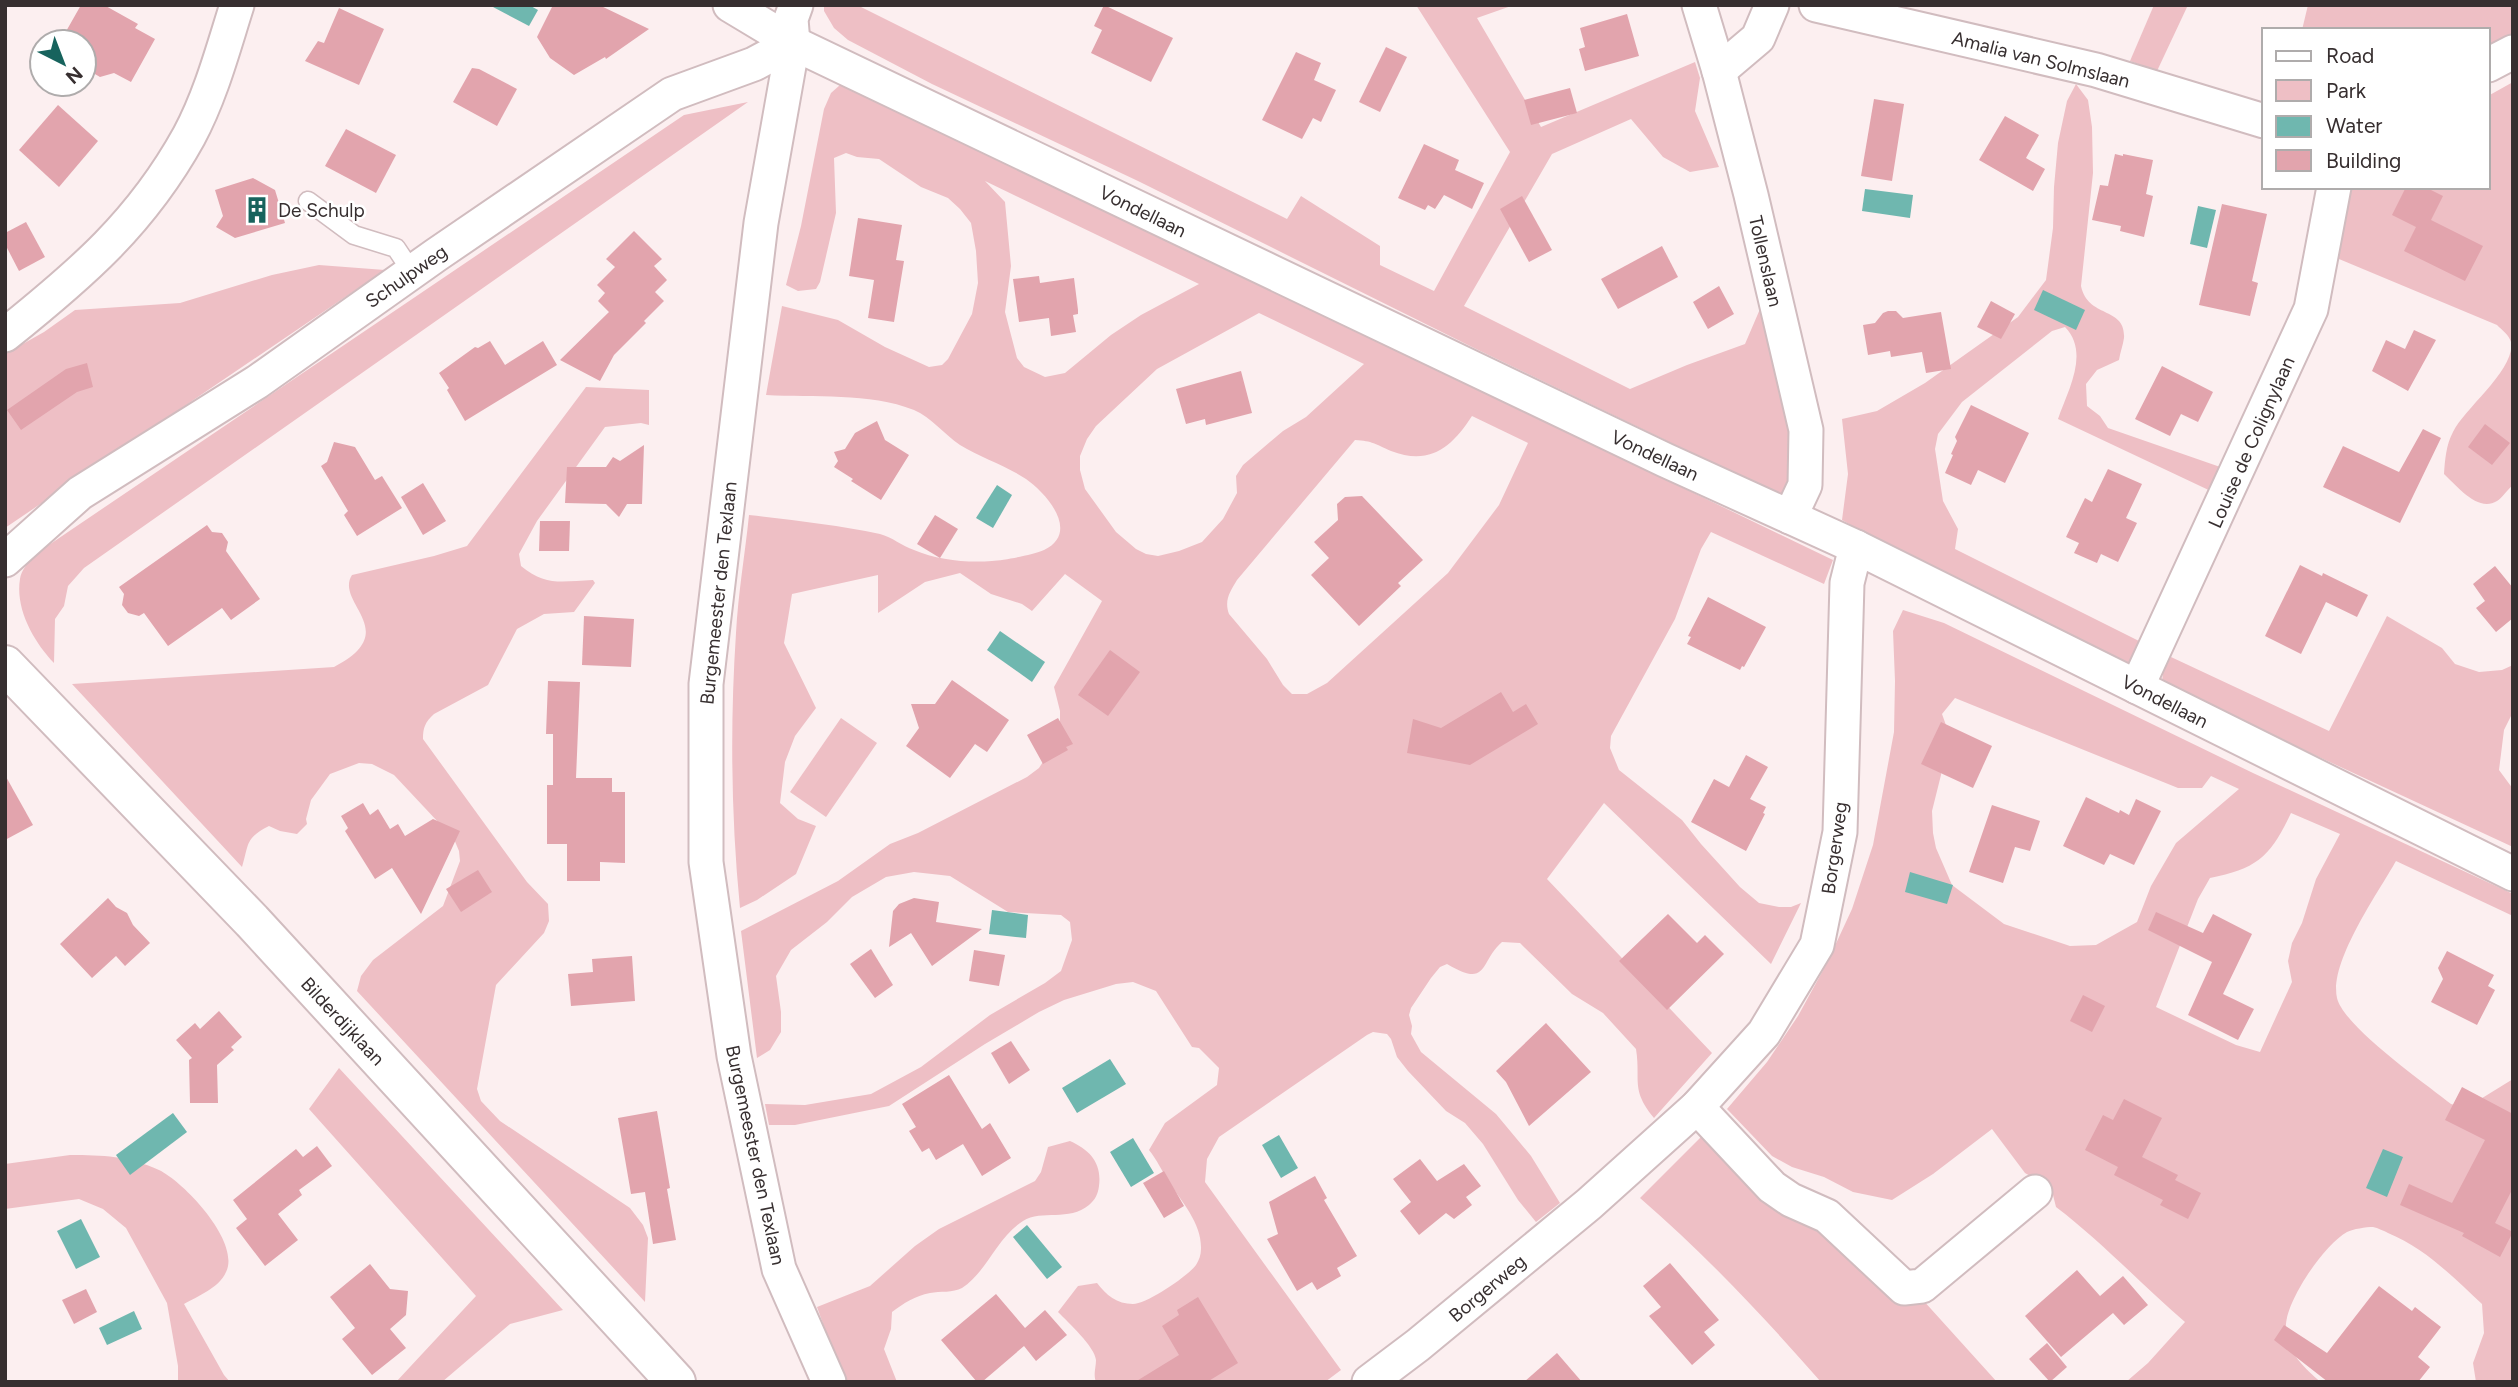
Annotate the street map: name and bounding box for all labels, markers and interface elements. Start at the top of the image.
street label: Amalia van Solmslaan [1950,26,2132,93]
north arrow [28,28,98,98]
legend [2262,28,2490,189]
text: Road [2326,43,2374,68]
text: N [61,62,87,89]
text: Park [2326,78,2367,103]
text: Water [2326,113,2382,138]
text: Building [2326,148,2401,173]
street label: Vondellaan [1096,181,1190,242]
building icon: De Schulp [242,195,272,225]
place label: De Schulp [278,199,365,222]
street label: Tollenslaan [1744,213,1787,309]
street label: Schulpweg [361,240,452,313]
street label: Louise de Colignylaan [2203,353,2300,531]
street label: Vondellaan [1607,425,1702,486]
street label: Burgemeester den Texlaan [695,480,742,706]
street label: Vondellaan [2118,670,2212,733]
street label: Borgerweg [1817,800,1852,896]
street label: Bilderdijklaan [296,972,389,1070]
street label: Burgemeester den Texlaan [721,1043,790,1267]
street label: Borgerweg [1444,1250,1530,1327]

